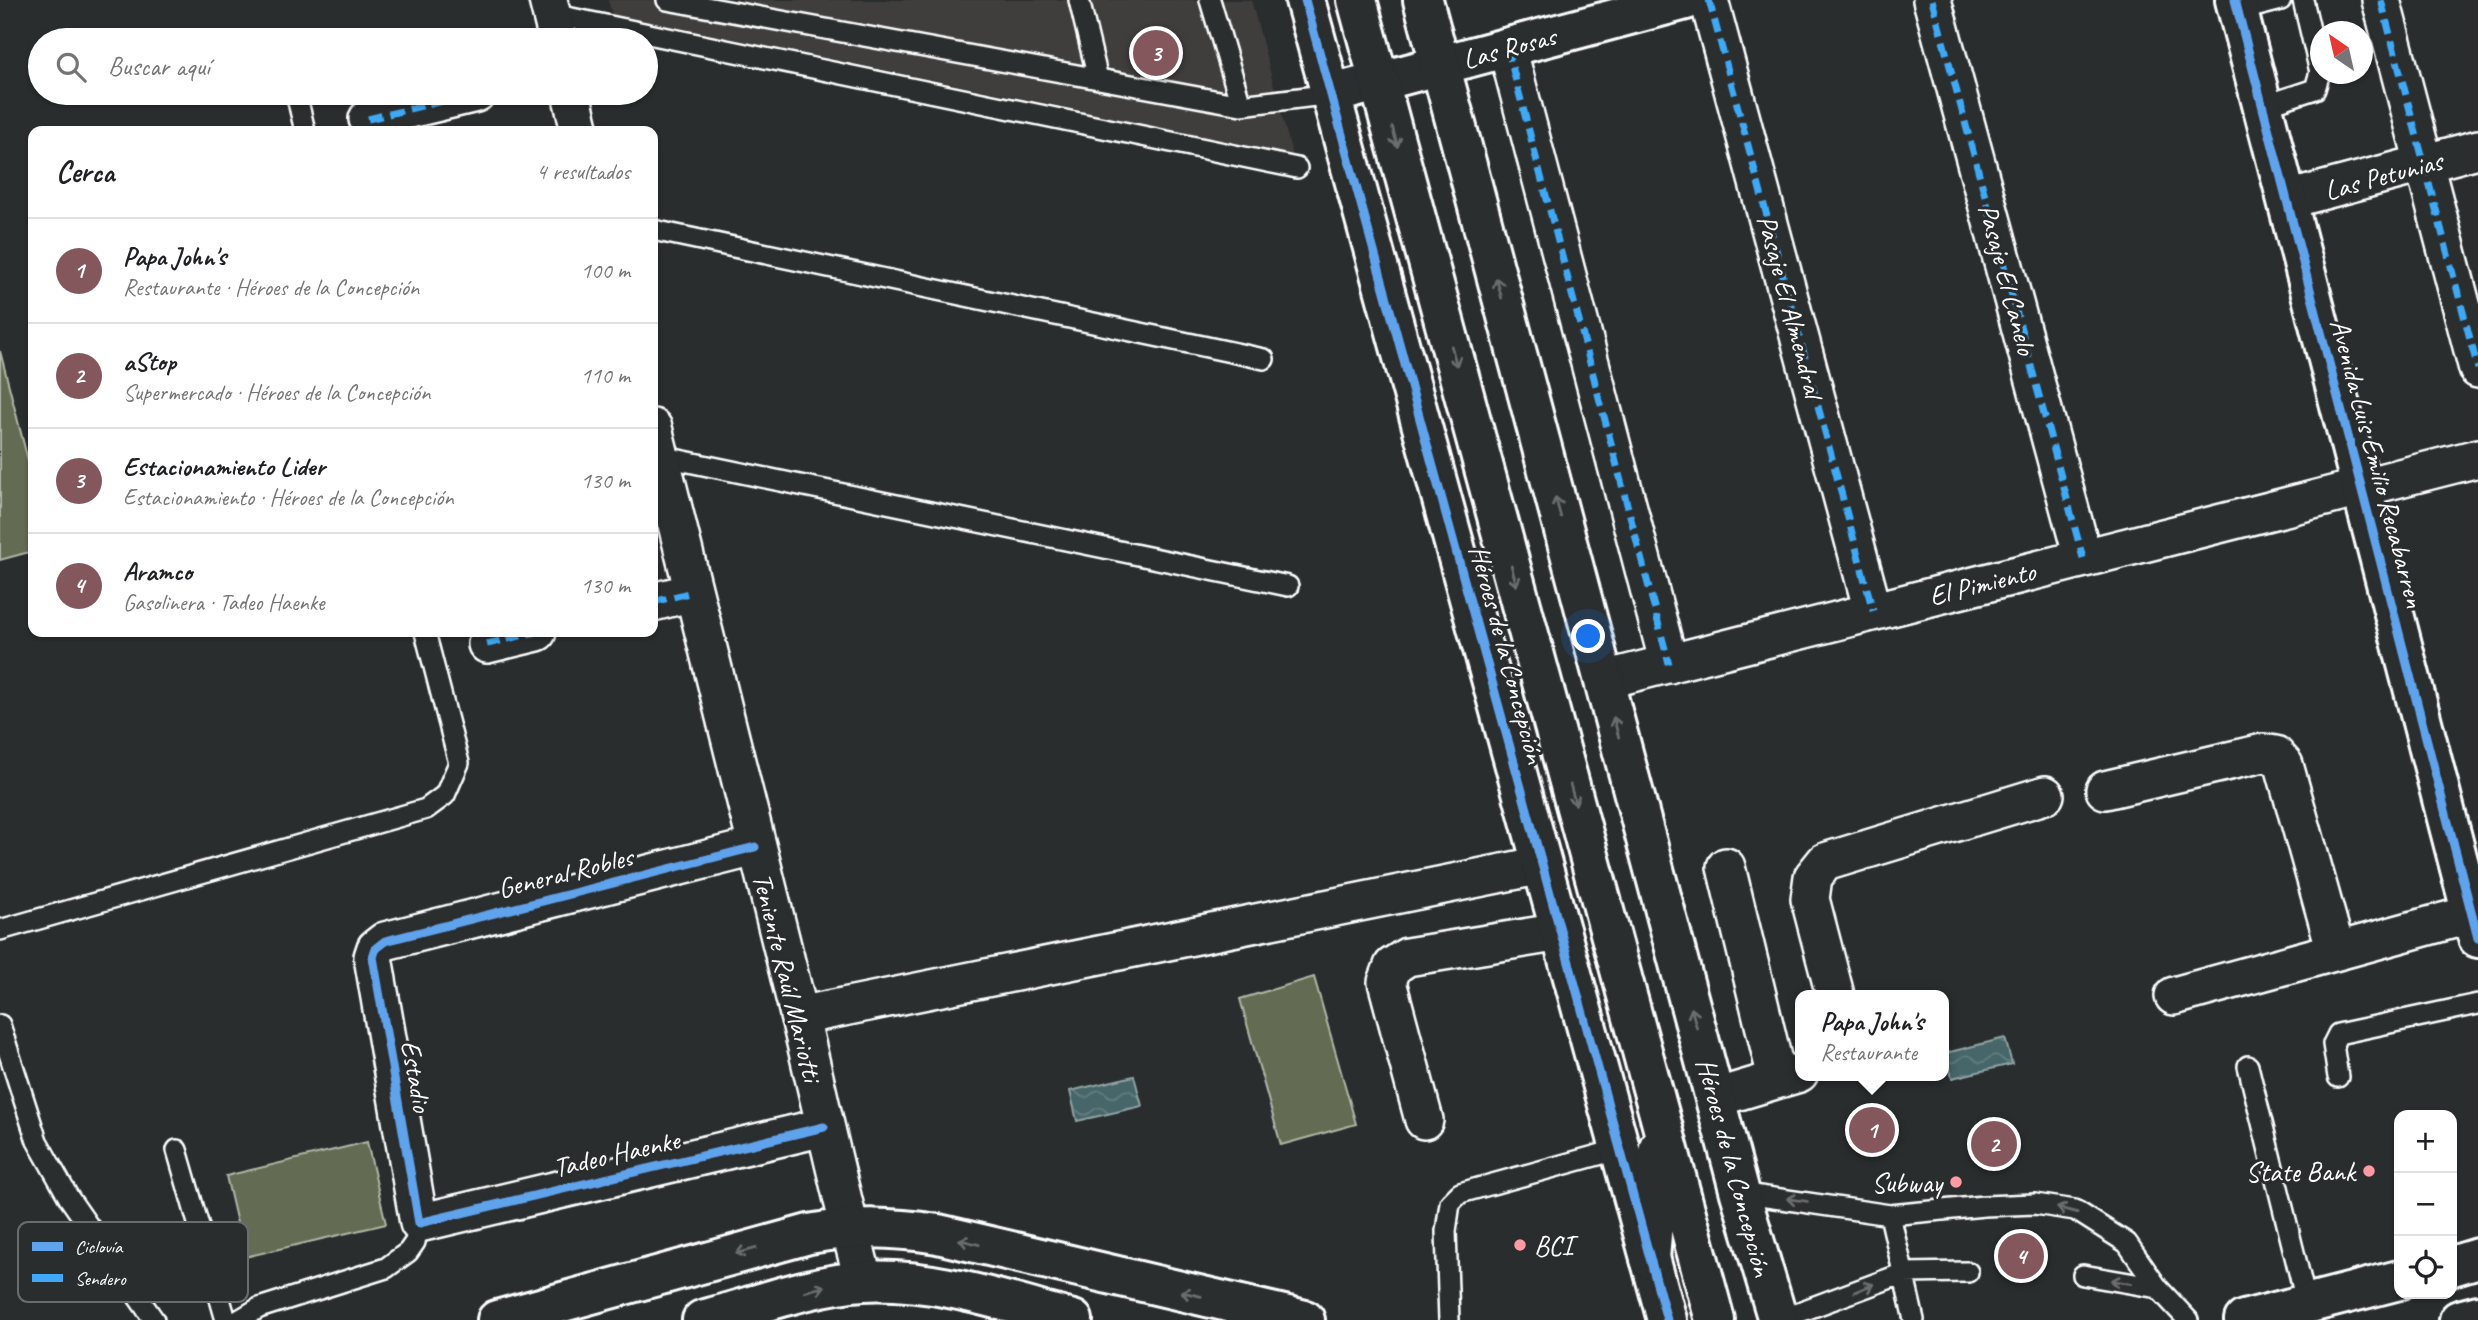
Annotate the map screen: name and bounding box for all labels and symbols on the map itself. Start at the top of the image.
street label: Las Rosas [1459,18,1562,77]
north arrow [2310,21,2373,84]
pin: 3 [1133,27,1179,79]
one-way arrow [1389,126,1402,148]
street label: Las Petunias [2320,142,2448,208]
street label: Pasaje El Canelo [1971,200,2045,360]
street label: Pasaje El Almendral [1749,211,1833,406]
one-way arrow [1492,277,1505,299]
street label: Avenida Luis Emilio Recabarren [2322,315,2433,612]
one-way arrow [1448,344,1461,367]
one-way arrow [1551,497,1564,519]
street label: Héroes de la Concepción [1462,541,1554,768]
street label: El Pimiento [1925,553,2041,614]
one-way arrow [1508,565,1521,587]
your location [1571,619,1605,653]
one-way arrow [1609,716,1622,738]
one-way arrow [1567,784,1580,806]
street label: General Robles [494,838,639,906]
street label: Teniente Raúl Mariotti [745,869,831,1089]
one-way arrow [1687,1007,1700,1030]
street label: Estadio [393,1038,440,1117]
street label: Héroes de la Concepción [1689,1054,1781,1281]
pin: 1 [1849,1104,1895,1156]
pin: 2 [1971,1118,2017,1170]
street label: Tadeo Haenke [550,1122,684,1185]
place label: State Bank [2246,1154,2358,1189]
marker: State Bank [2361,1163,2377,1179]
place label: Subway [1871,1165,1944,1200]
marker: Subway [1948,1174,1964,1190]
one-way arrow [1786,1194,1809,1207]
one-way arrow [2057,1203,2079,1216]
legend [18,1222,248,1302]
place label: BCI [1534,1228,1578,1263]
pin: 4 [1998,1230,2044,1282]
text: Ciclovía [75,1235,124,1259]
one-way arrow [958,1235,981,1248]
marker: BCI [1512,1237,1528,1253]
one-way arrow [735,1246,757,1259]
text: Sendero [75,1267,127,1291]
one-way arrow [2110,1275,2133,1288]
one-way arrow [1852,1280,1874,1293]
one-way arrow [804,1282,826,1295]
one-way arrow [1180,1286,1203,1300]

